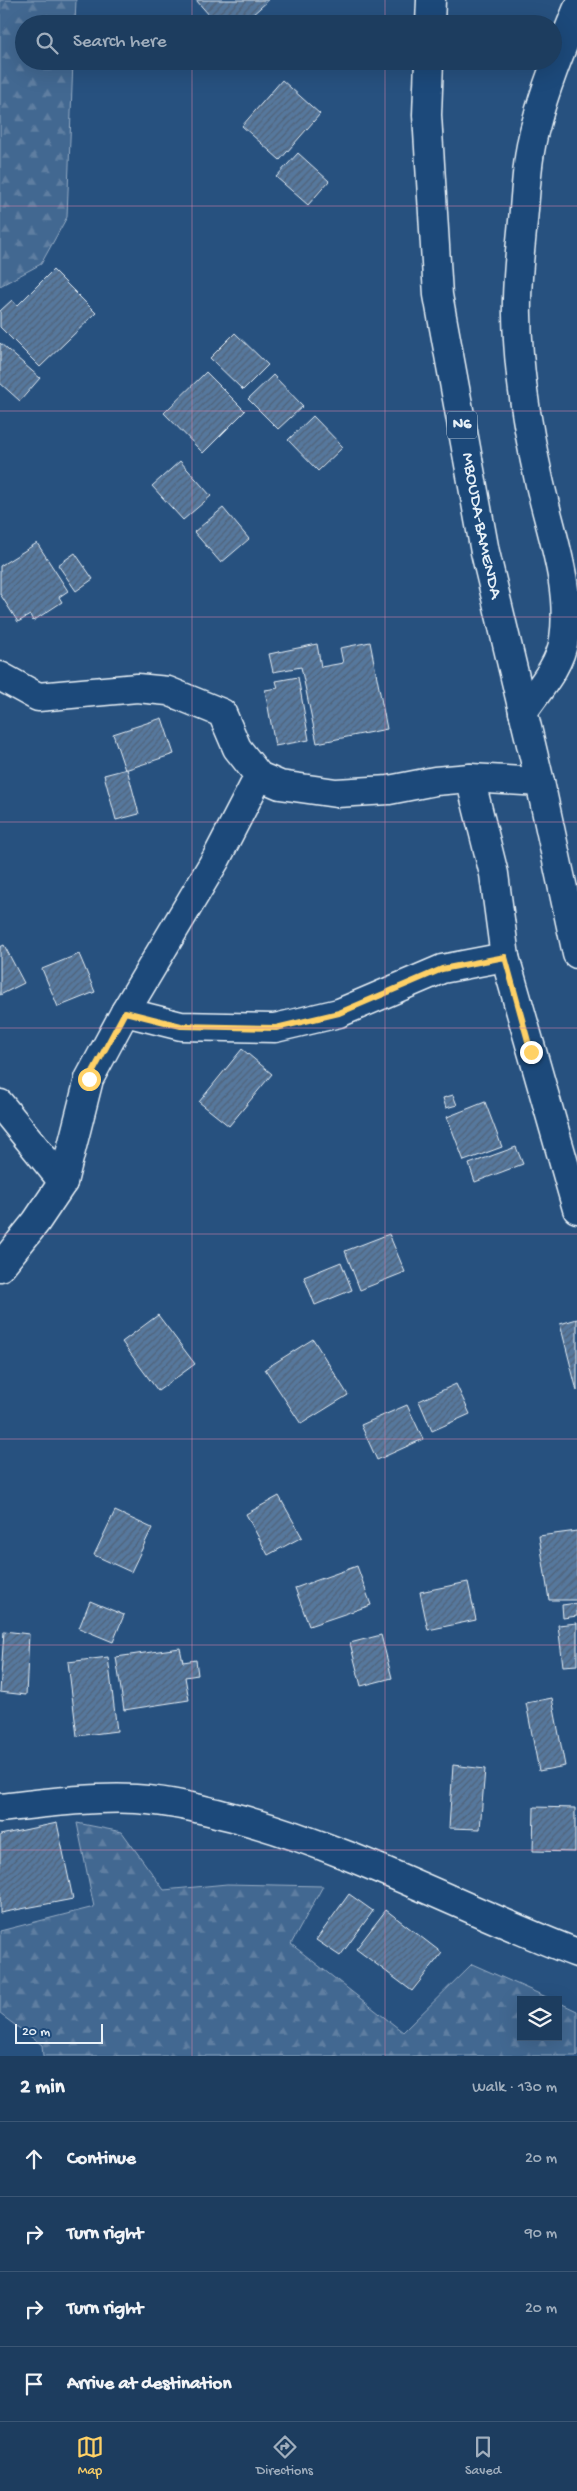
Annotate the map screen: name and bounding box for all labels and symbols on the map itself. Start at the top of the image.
road number: N6 [447,412,477,438]
street label: MBOUDA-BAMENDA [457,451,507,602]
route end [520,1041,543,1064]
route start [78,1068,101,1091]
scale bar [15,2021,102,2044]

